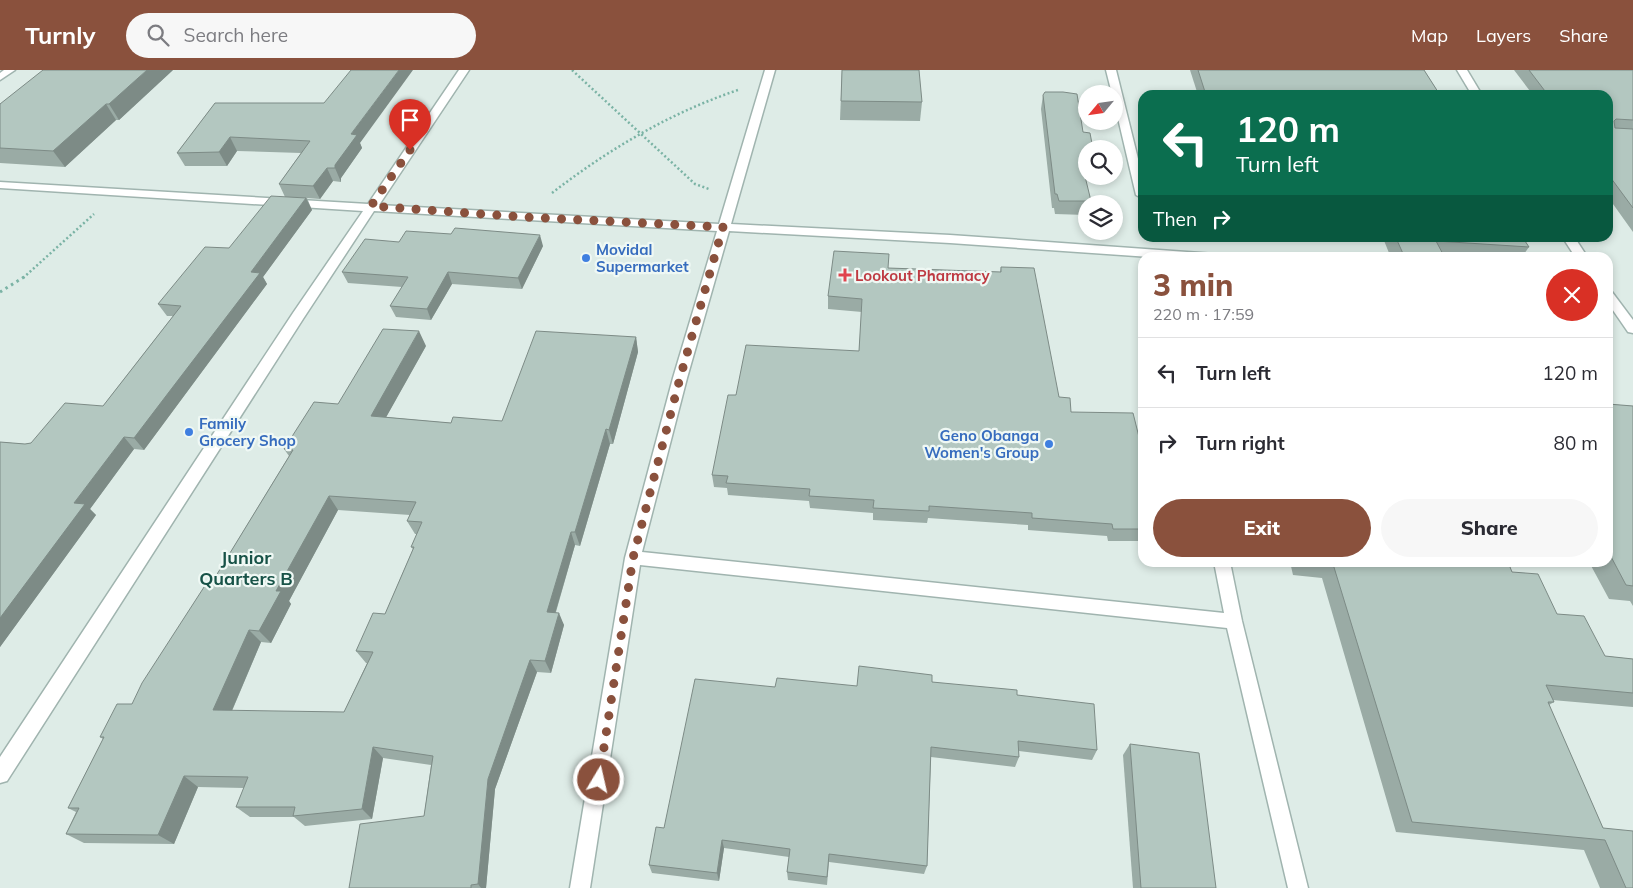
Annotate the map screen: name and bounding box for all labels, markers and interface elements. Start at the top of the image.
search box [126,13,476,58]
text: Turnly [25,20,96,50]
icon: search [144,21,172,49]
text: Search here [184,23,288,47]
text: Map [1411,24,1448,47]
text: Layers [1476,24,1531,47]
text: Share [1559,24,1608,47]
north arrow [1078,85,1122,130]
map controls [1078,85,1123,240]
pin [389,99,431,150]
icon: arrive [396,106,424,134]
text: 120 m [1236,107,1340,151]
icon: left [1153,110,1218,175]
button: search [1078,140,1123,185]
text: Turn left [1236,150,1319,178]
button: layers [1078,195,1123,240]
icon: right [1207,205,1235,233]
text: Then [1153,207,1197,231]
place label: Movidal Supermarket [596,240,689,276]
marker: Movidal Supermarket [580,252,592,264]
place label: Lookout Pharmacy [855,266,991,285]
text: 3 min [1153,266,1233,304]
marker: Lookout Pharmacy [839,269,851,281]
button: close [1546,269,1598,321]
text: 220 m · 17:59 [1153,304,1254,324]
icon: left [1153,359,1181,387]
text: Turn left [1196,361,1271,385]
text: 120 m [1542,361,1598,385]
place label: Family Grocery Shop [199,414,296,450]
marker: Family Grocery Shop [183,426,195,438]
place label: Geno Obanga Women's Group [924,426,1039,462]
icon: right [1153,429,1181,457]
text: Turn right [1196,431,1285,455]
text: 80 m [1554,431,1598,455]
marker: Geno Obanga Women's Group [1043,438,1055,450]
button: Exit [1153,499,1371,557]
button: Share [1381,499,1598,557]
district label: Junior Quarters B [199,546,293,590]
position arrow [572,753,624,805]

